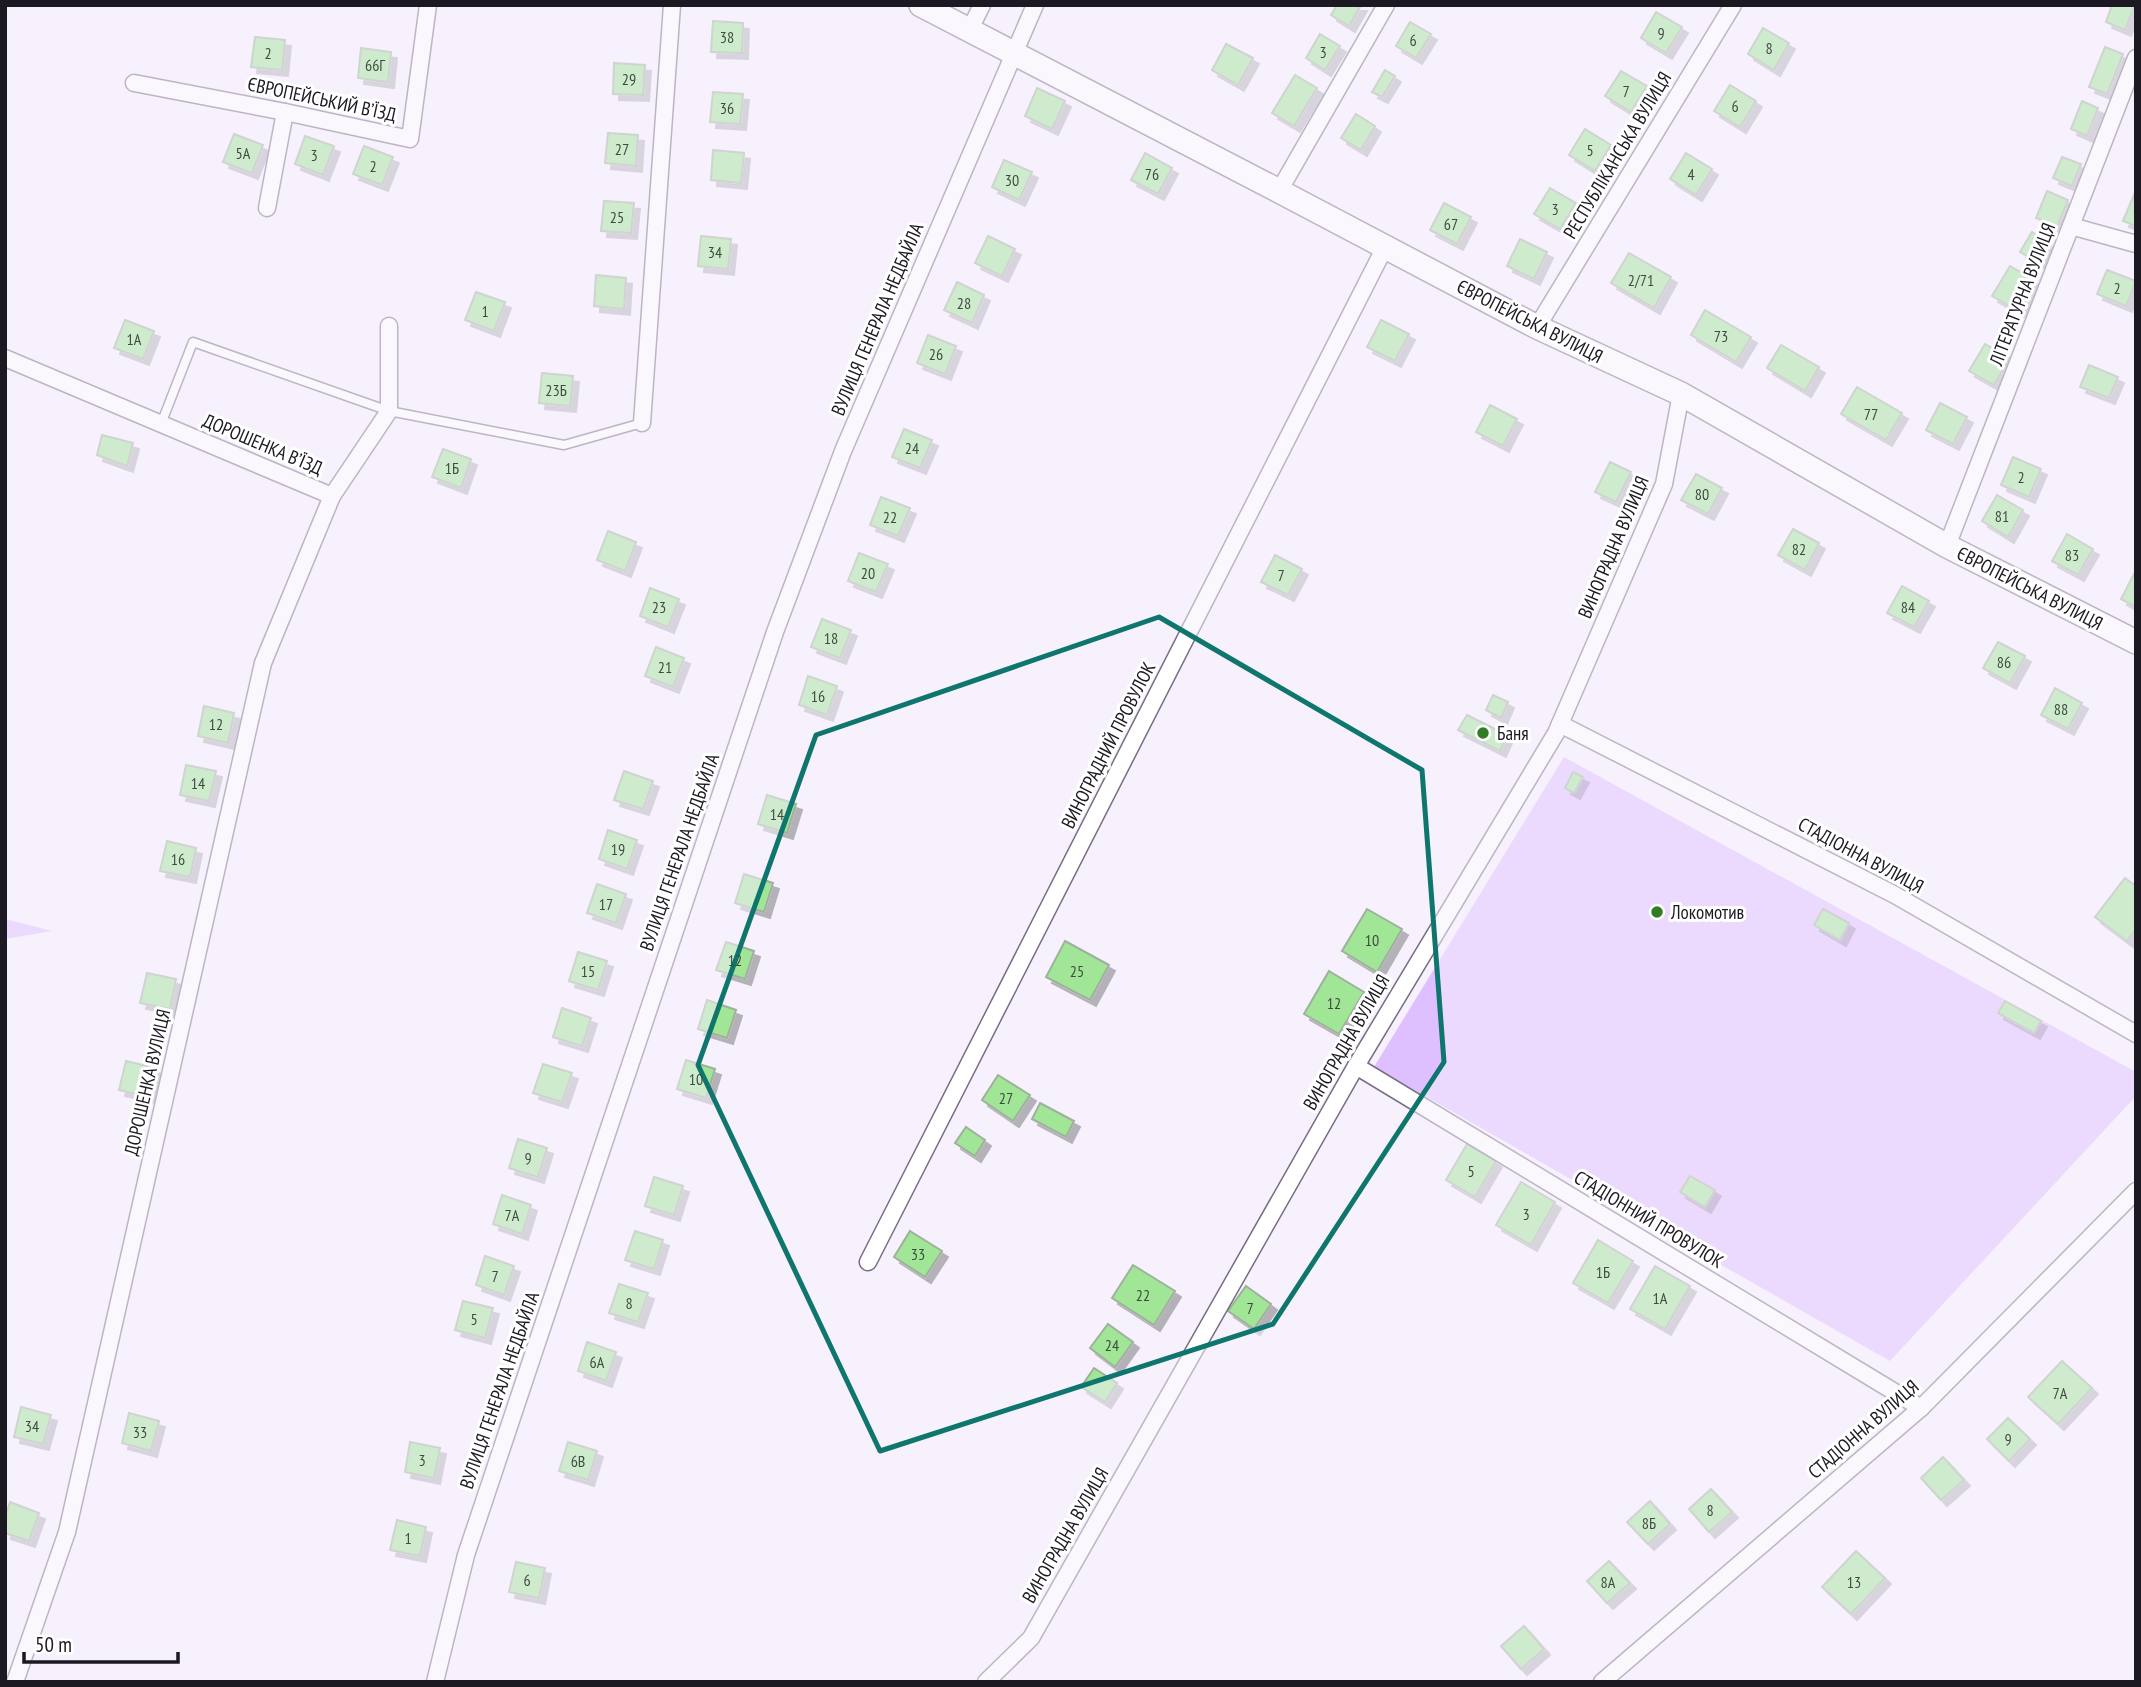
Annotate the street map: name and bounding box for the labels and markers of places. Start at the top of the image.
place label: Баня [1497,721,1529,745]
marker: Баня [1475,725,1491,741]
place label: Локомотив [1670,900,1744,924]
marker: Локомотив [1649,904,1665,920]

